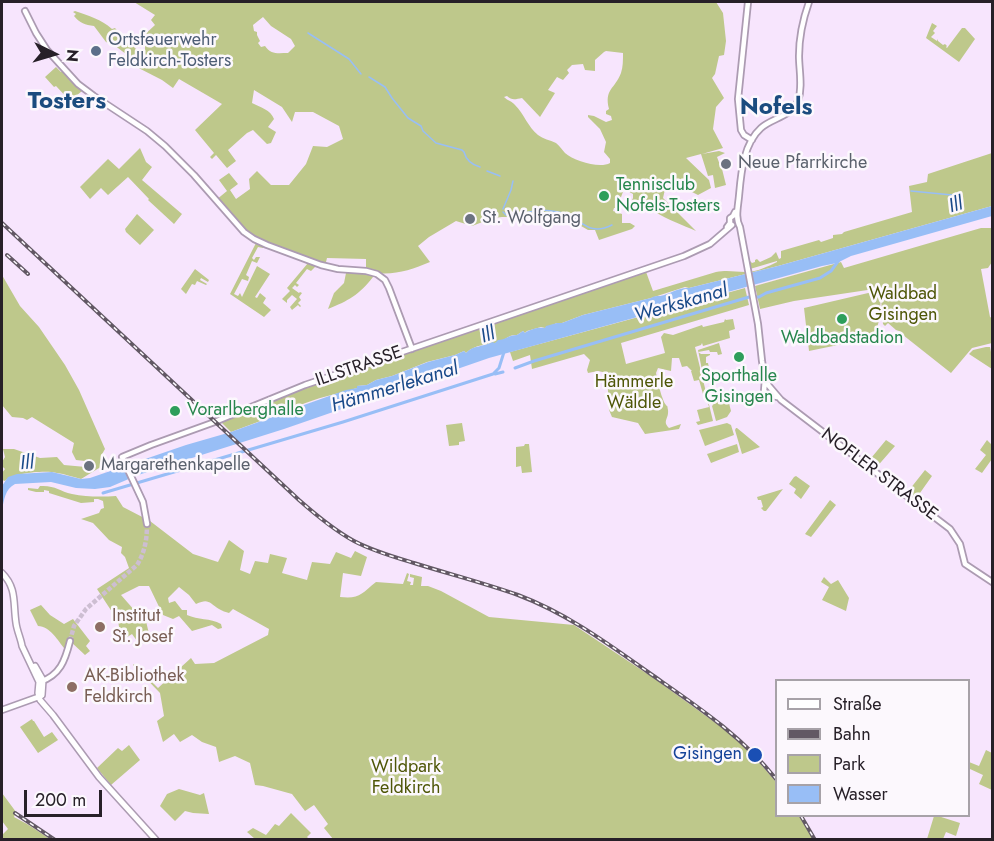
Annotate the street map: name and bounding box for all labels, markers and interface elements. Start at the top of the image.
north arrow [24,24,84,84]
place label: Ortsfeuerwehr Feldkirch-Tosters [108,30,231,72]
marker: Ortsfeuerwehr Feldkirch-Tosters [89,44,103,58]
text: N [60,48,84,63]
district label: Tosters [28,88,106,116]
district label: Nofels [740,94,812,122]
place label: Neue Pfarrkirche [738,153,867,175]
marker: Neue Pfarrkirche [719,157,733,171]
place label: Tennisclub Nofels-Tosters [616,175,720,218]
marker: Tennisclub Nofels-Tosters [597,189,611,203]
water label: Ill [946,193,966,219]
place label: St. Wolfgang [482,208,581,230]
marker: St. Wolfgang [463,212,477,226]
water label: Werkskanal [632,279,730,329]
park label: Waldbad Gisingen [869,284,937,326]
marker: Waldbadstadion [835,312,849,326]
water label: Ill [478,322,498,350]
place label: Waldbadstadion [781,328,903,350]
street label: ILLSTRASSE [313,342,405,392]
marker: Sporthalle Gisingen [732,350,746,364]
water label: Hämmerlekanal [329,357,461,419]
place label: Sporthalle Gisingen [701,366,777,409]
park label: Hämmerle Wäldle [595,372,673,415]
place label: Vorarlberghalle [187,400,304,422]
marker: Vorarlberghalle [168,404,182,418]
street label: NOFLER STRASSE [816,424,942,526]
water label: Ill [19,452,35,476]
place label: Margarethenkapelle [101,455,250,477]
marker: Margarethenkapelle [82,459,96,473]
place label: Institut St. Josef [112,606,173,648]
marker: Institut St. Josef [93,620,107,634]
place label: AK-Bibliothek Feldkirch [84,666,184,708]
legend [775,679,970,817]
marker: AK-Bibliothek Feldkirch [65,680,79,694]
text: Straße [833,691,881,717]
text: Bahn [833,721,871,747]
place label: Gisingen [673,744,742,766]
marker: Gisingen [746,746,764,764]
text: Park [833,751,865,777]
park label: Wildpark Feldkirch [371,757,441,800]
scale bar [27,778,105,816]
text: Wasser [833,781,888,807]
text: 200 m [35,787,86,813]

